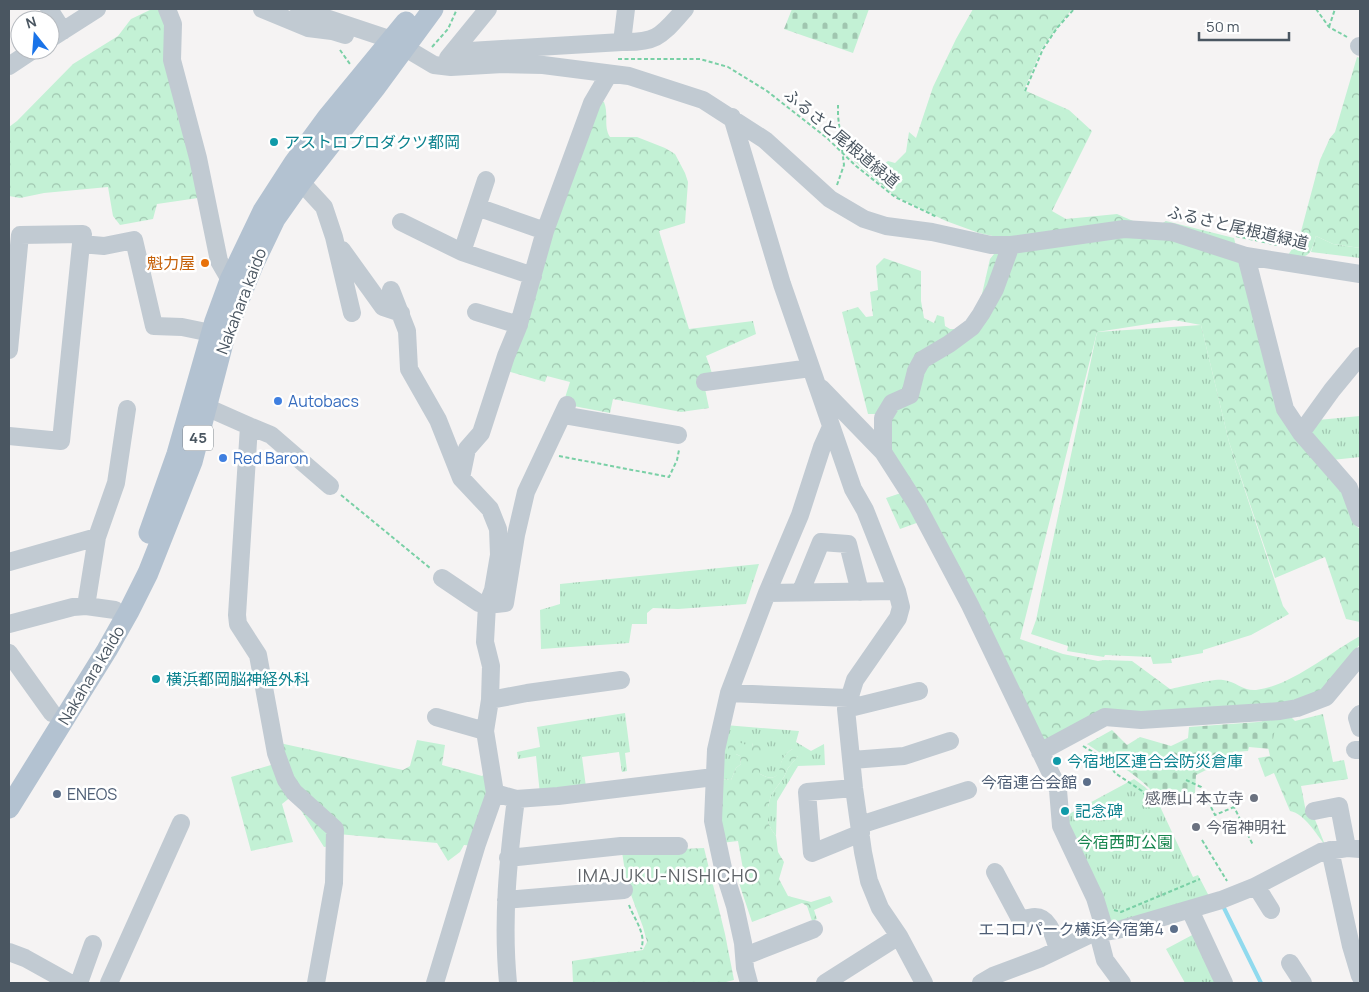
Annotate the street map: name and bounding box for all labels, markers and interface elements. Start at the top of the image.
north arrow [10,10,60,60]
scale bar [1199,10,1289,42]
text: N [23,12,39,33]
text: 50 m [1206,16,1240,37]
street label: ふるさと尾根道緑道 [780,83,904,193]
place label: アストロプロダクツ都岡 [284,131,460,153]
marker: アストロプロダクツ都岡 [268,136,280,148]
street label: ふるさと尾根道緑道 [1165,200,1311,254]
street label: Nakahara kaido [211,245,271,357]
place label: 魁力屋 [147,252,195,274]
marker: 魁力屋 [199,257,211,269]
place label: Autobacs [288,390,359,412]
marker: Autobacs [272,395,284,407]
road number: 45 [183,426,213,450]
place label: Red Baron [233,447,308,469]
marker: Red Baron [217,452,229,464]
street label: Nakahara kaido [53,621,129,729]
place label: 横浜都岡脳神経外科 [166,668,310,690]
marker: 横浜都岡脳神経外科 [150,673,162,685]
place label: 今宿地区連合会防災倉庫 [1067,750,1243,772]
marker: 今宿地区連合会防災倉庫 [1051,755,1063,767]
place label: 今宿連合会館 [981,771,1077,793]
marker: 今宿連合会館 [1081,776,1093,788]
place label: ENEOS [67,783,117,805]
place label: 感應山 本立寺 [1145,787,1244,809]
marker: ENEOS [51,788,63,800]
marker: 感應山 本立寺 [1248,792,1260,804]
place label: 記念碑 [1075,800,1123,822]
marker: 記念碑 [1059,805,1071,817]
place label: 今宿神明社 [1206,816,1286,838]
marker: 今宿神明社 [1190,821,1202,833]
park label: 今宿西町公園 [1077,831,1173,853]
district label: IMAJUKU-NISHICHO [578,863,758,887]
place label: エコロパーク横浜今宿第4 [979,918,1164,940]
marker: エコロパーク横浜今宿第4 [1168,923,1180,935]

